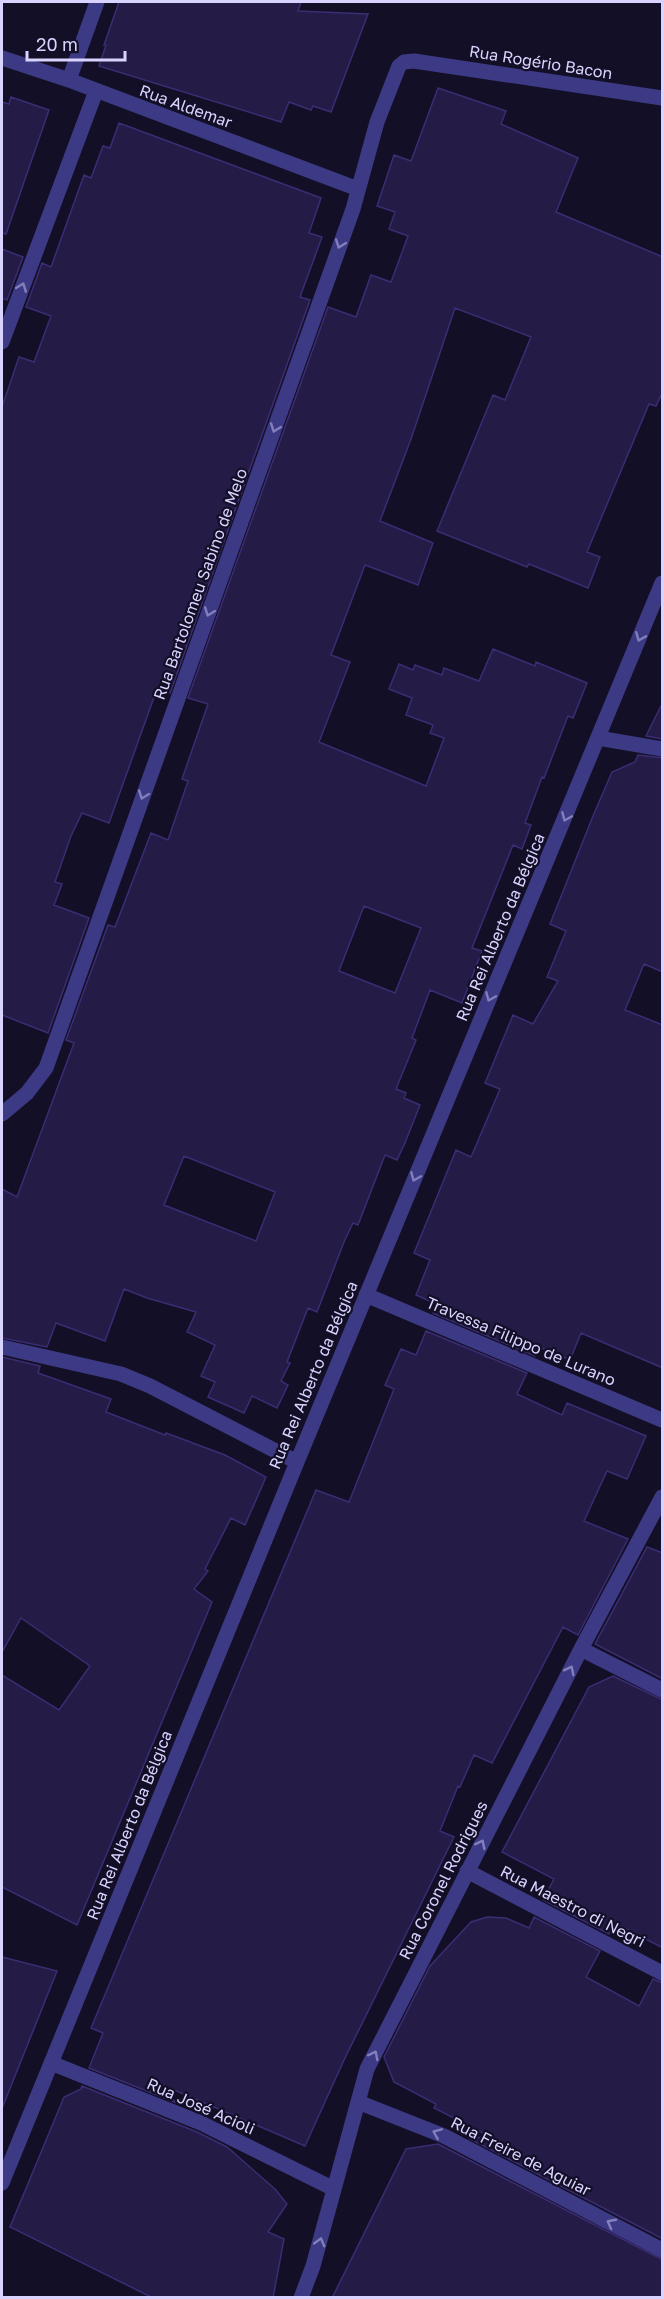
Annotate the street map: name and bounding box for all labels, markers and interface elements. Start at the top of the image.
scale bar [27,24,124,62]
text: 20 m [36,33,78,55]
street label: Rua Rogério Bacon [468,41,614,83]
street label: Rua Aldemar [137,80,235,132]
one-way arrow [335,239,348,249]
one-way arrow [14,282,27,293]
one-way arrow [269,422,282,433]
street label: Rua Bartolomeu Sabino de Melo [149,466,251,702]
one-way arrow [204,606,216,617]
one-way arrow [635,631,647,642]
one-way arrow [138,789,151,800]
one-way arrow [561,811,573,822]
street label: Rua Rei Alberto da Bélgica [451,830,549,1024]
one-way arrow [486,991,498,1002]
one-way arrow [410,1171,422,1182]
street label: Rua Rei Alberto da Bélgica [264,1278,362,1472]
street label: Travessa Filippo de Lurano [423,1292,619,1390]
one-way arrow [563,1666,574,1677]
street label: Rua Rei Alberto da Bélgica [82,1727,176,1923]
street label: Rua Coronel Rodrigues [394,1797,492,1963]
one-way arrow [474,1839,486,1850]
street label: Rua Maestro di Negri [497,1861,649,1951]
one-way arrow [366,2051,378,2062]
street label: Rua José Acioli [144,2073,258,2139]
street label: Rua Freire de Aguiar [448,2112,594,2200]
one-way arrow [433,2128,444,2140]
one-way arrow [606,2218,617,2230]
one-way arrow [312,2237,325,2247]

